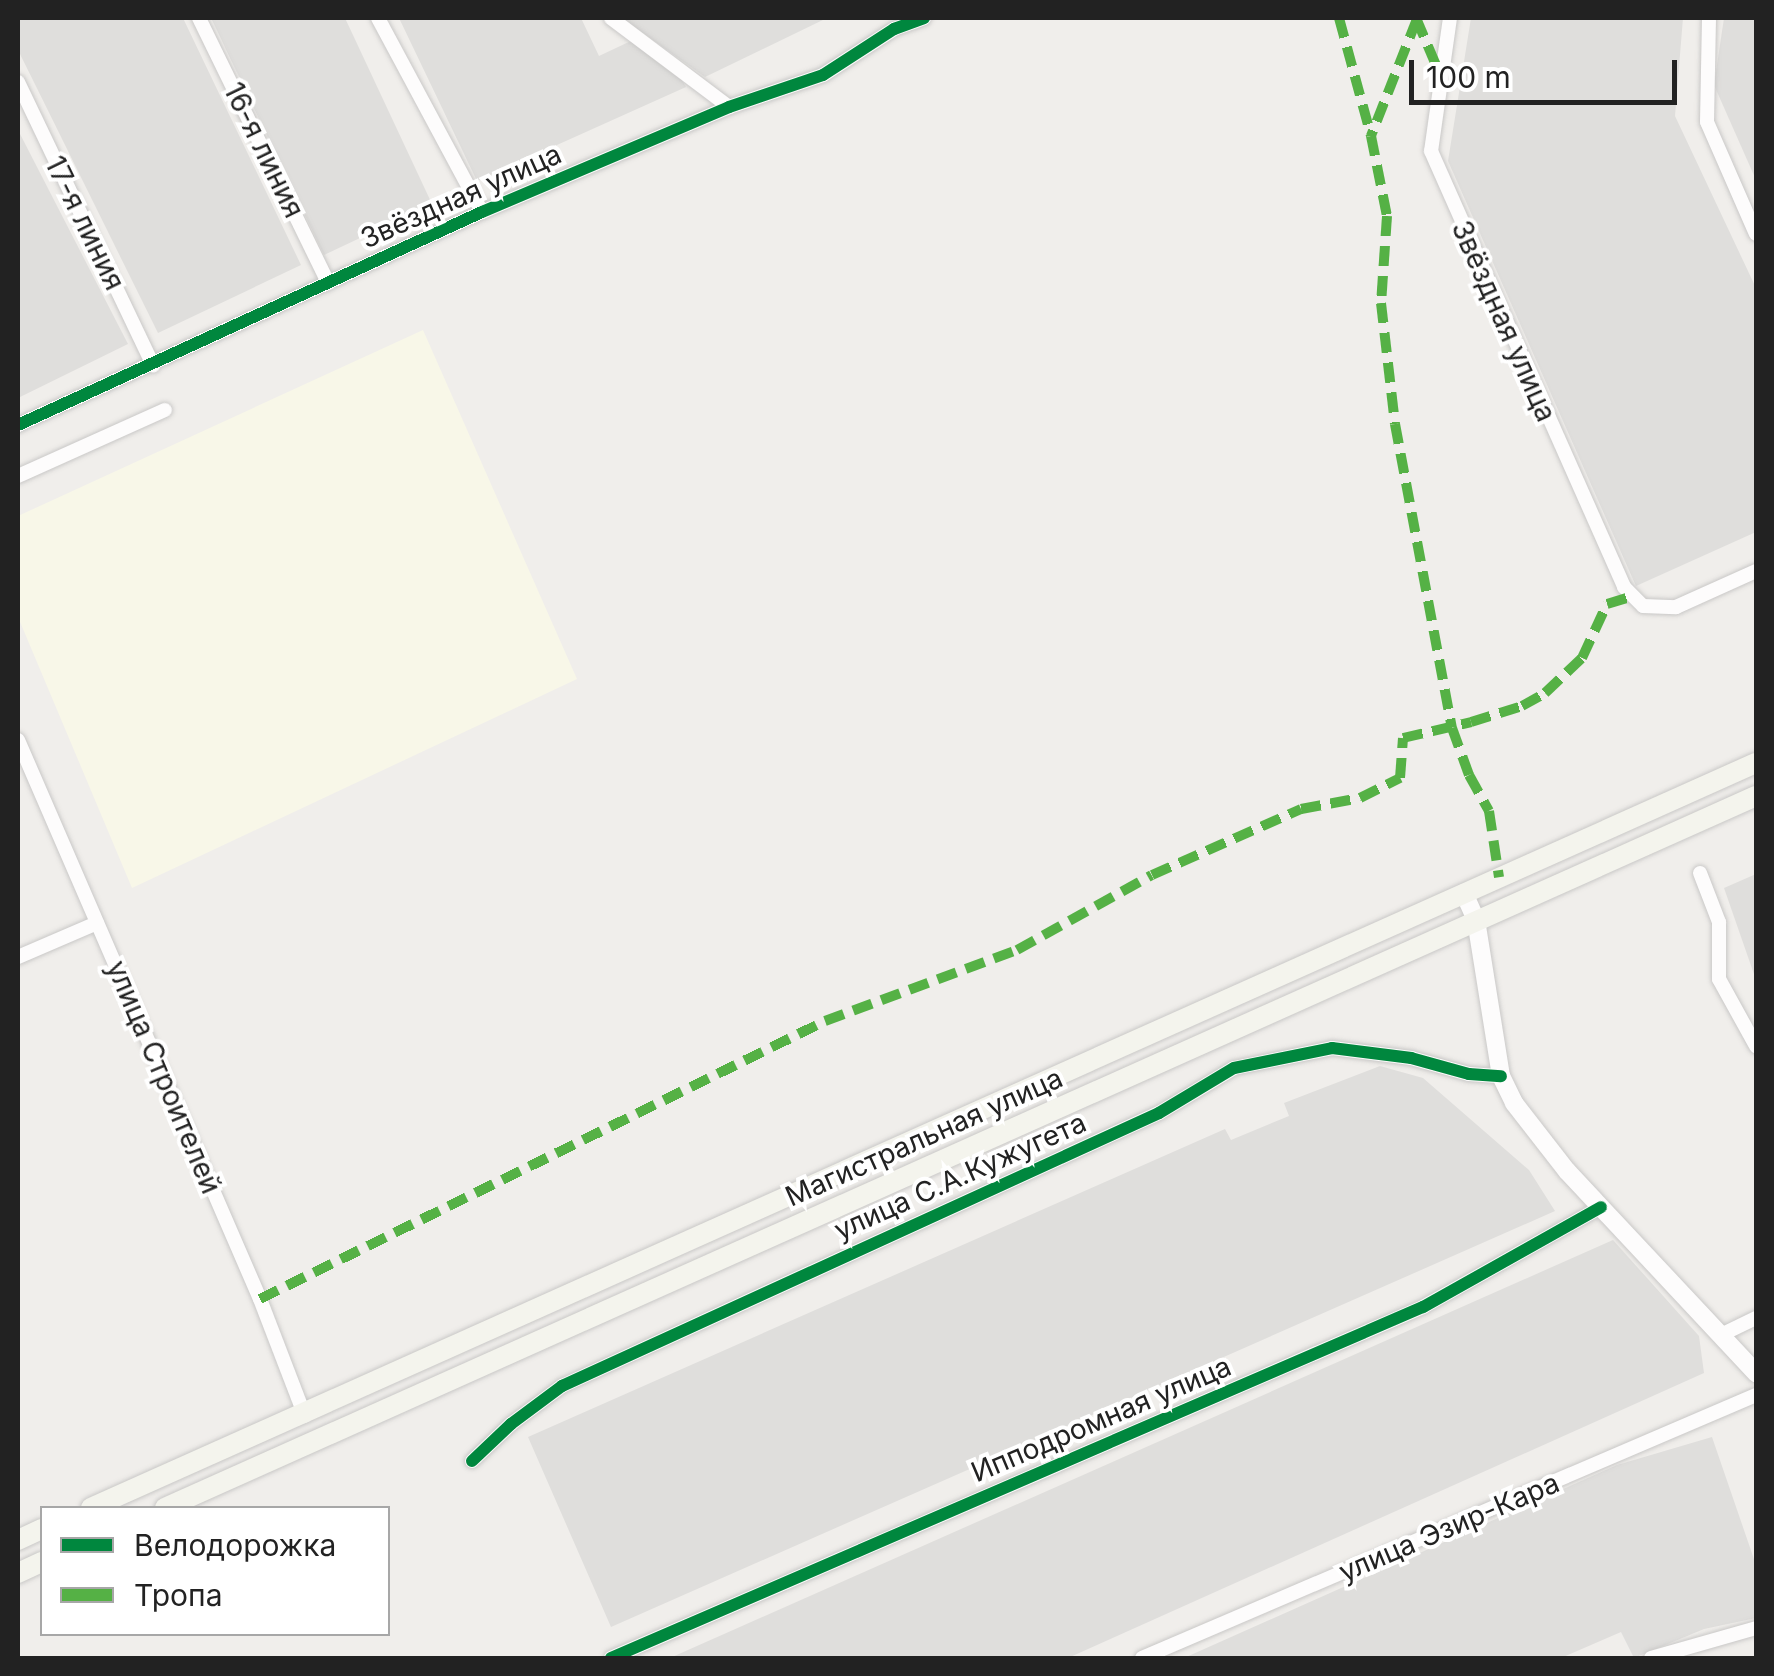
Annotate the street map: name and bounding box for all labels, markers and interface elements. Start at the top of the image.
scale bar [1414,40,1682,102]
text: 100 m [1426,59,1511,95]
street label: 16-я линия [217,77,311,223]
street label: Звёздная улица [355,137,567,255]
street label: 17-я линия [38,151,132,295]
street label: Звёздная улица [1445,215,1563,427]
street label: улица Строителей [100,955,228,1199]
street label: Магистральная улица [780,1061,1068,1213]
street label: улица С.А.Кужугета [829,1105,1091,1247]
street label: Ипподромная улица [966,1349,1236,1489]
street label: улица Эзир-Кара [1334,1465,1564,1589]
legend [40,1506,390,1636]
text: Велодорожка [134,1527,336,1563]
text: Тропа [134,1577,223,1613]

